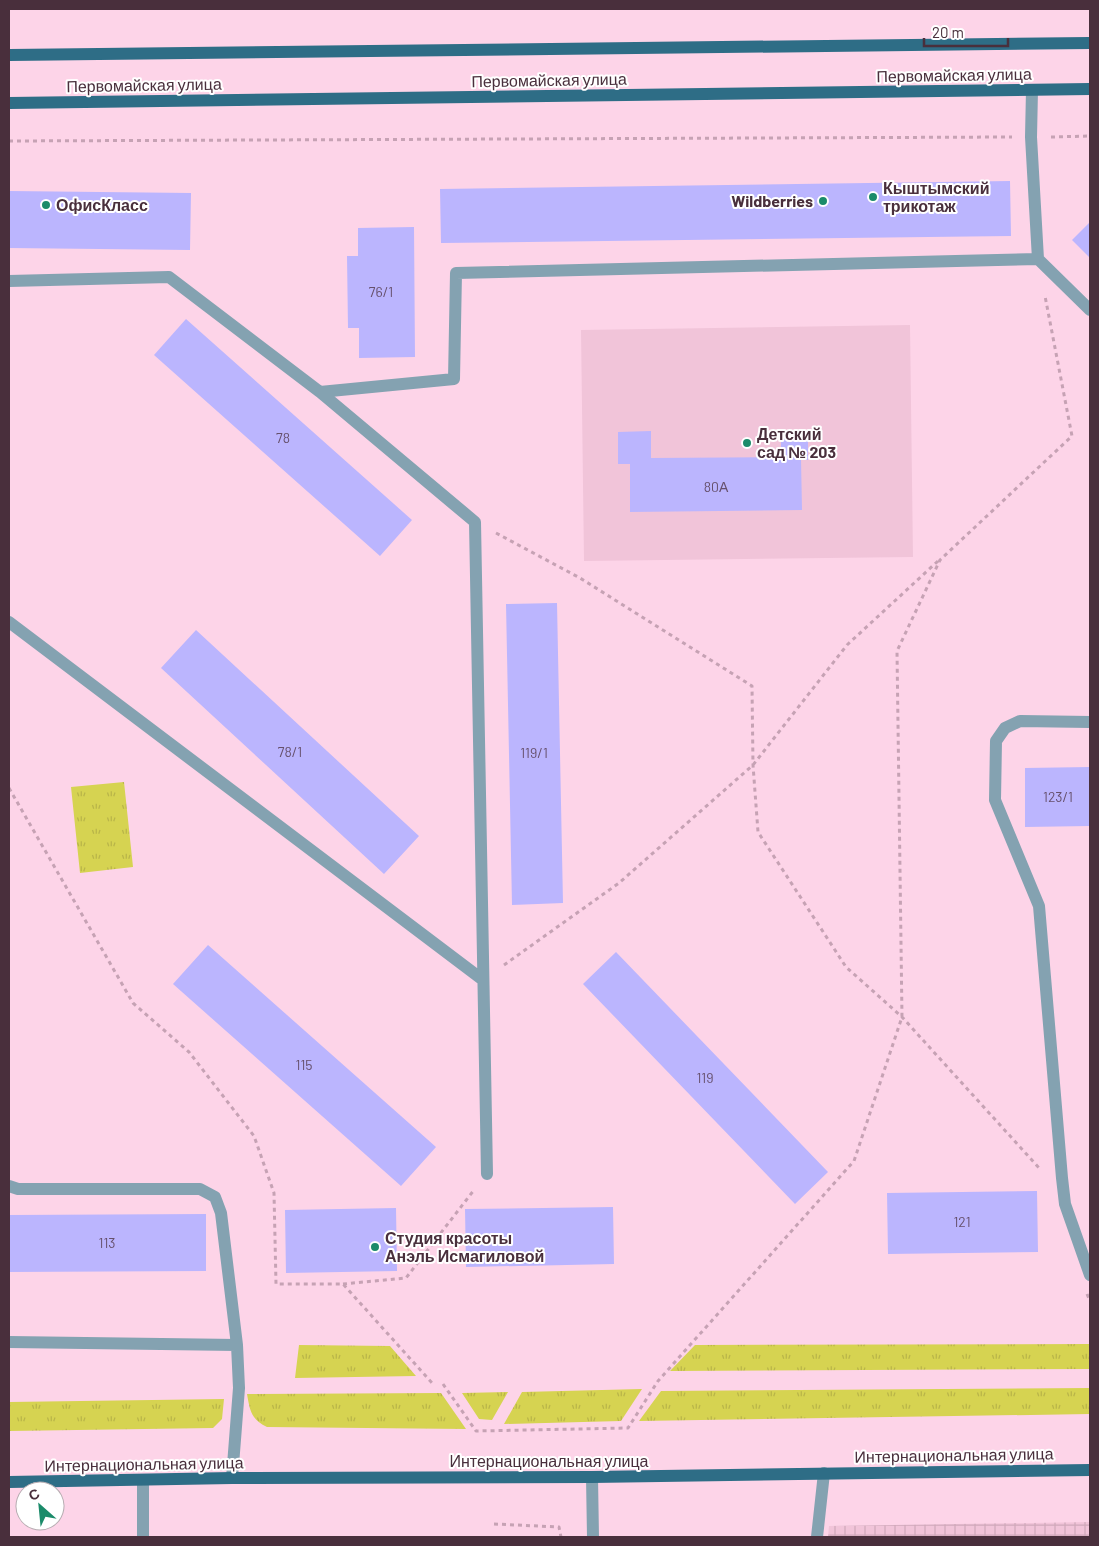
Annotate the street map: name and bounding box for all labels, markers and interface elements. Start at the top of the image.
scale bar [924,15,1008,47]
text: 20 m [932,23,964,41]
street label: Первомайская улица [876,64,1032,85]
street label: Первомайская улица [471,69,627,90]
street label: Первомайская улица [66,74,222,95]
place label: Кыштымский трикотаж [883,178,989,215]
place label: Wildberries [731,191,813,210]
marker: Кыштымский трикотаж [867,191,879,203]
place label: ОфисКласс [56,195,148,214]
marker: Wildberries [817,195,829,207]
marker: ОфисКласс [40,199,52,211]
house number: 76/1 [369,283,393,300]
place label: Детский сад № 203 [757,424,836,461]
house number: 78 [276,429,290,446]
marker: Детский сад № 203 [741,437,753,449]
house number: 80А [704,478,729,495]
house number: 78/1 [278,743,302,760]
house number: 119/1 [520,744,548,761]
house number: 123/1 [1043,788,1073,805]
house number: 115 [295,1056,313,1073]
house number: 119 [696,1069,714,1086]
house number: 121 [953,1213,971,1230]
place label: Студия красоты Анэль Исмагиловой [385,1228,544,1265]
house number: 113 [98,1234,116,1251]
marker: Студия красоты Анэль Исмагиловой [369,1241,381,1253]
street label: Интернациональная улица [854,1443,1054,1466]
street label: Интернациональная улица [449,1451,649,1470]
street label: Интернациональная улица [44,1452,244,1475]
north arrow [15,1481,65,1531]
text: С [26,1484,42,1504]

